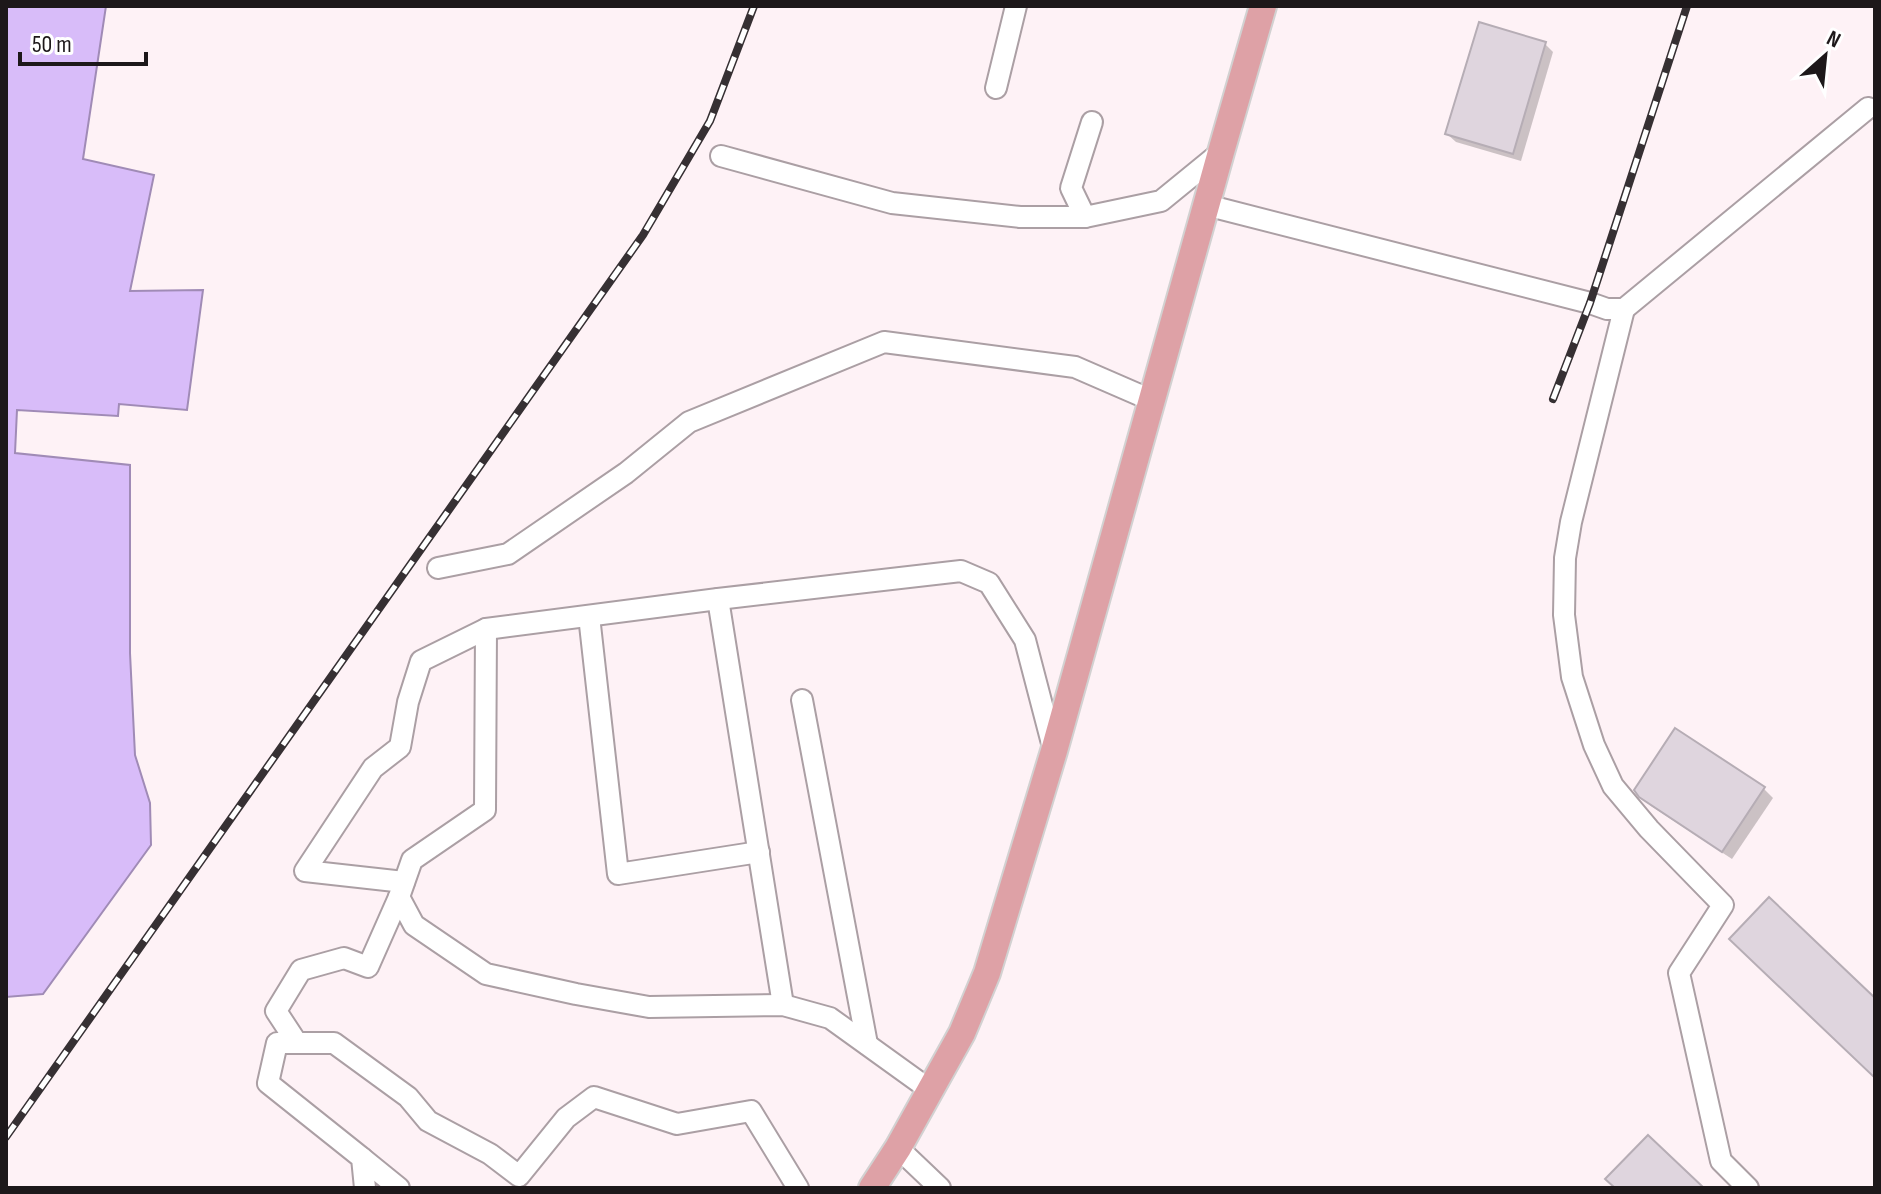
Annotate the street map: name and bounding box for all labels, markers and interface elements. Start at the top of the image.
scale bar [20,16,146,66]
north arrow [1785,16,1865,96]
text: N [1822,25,1845,54]
text: 50 m [32,30,72,59]

